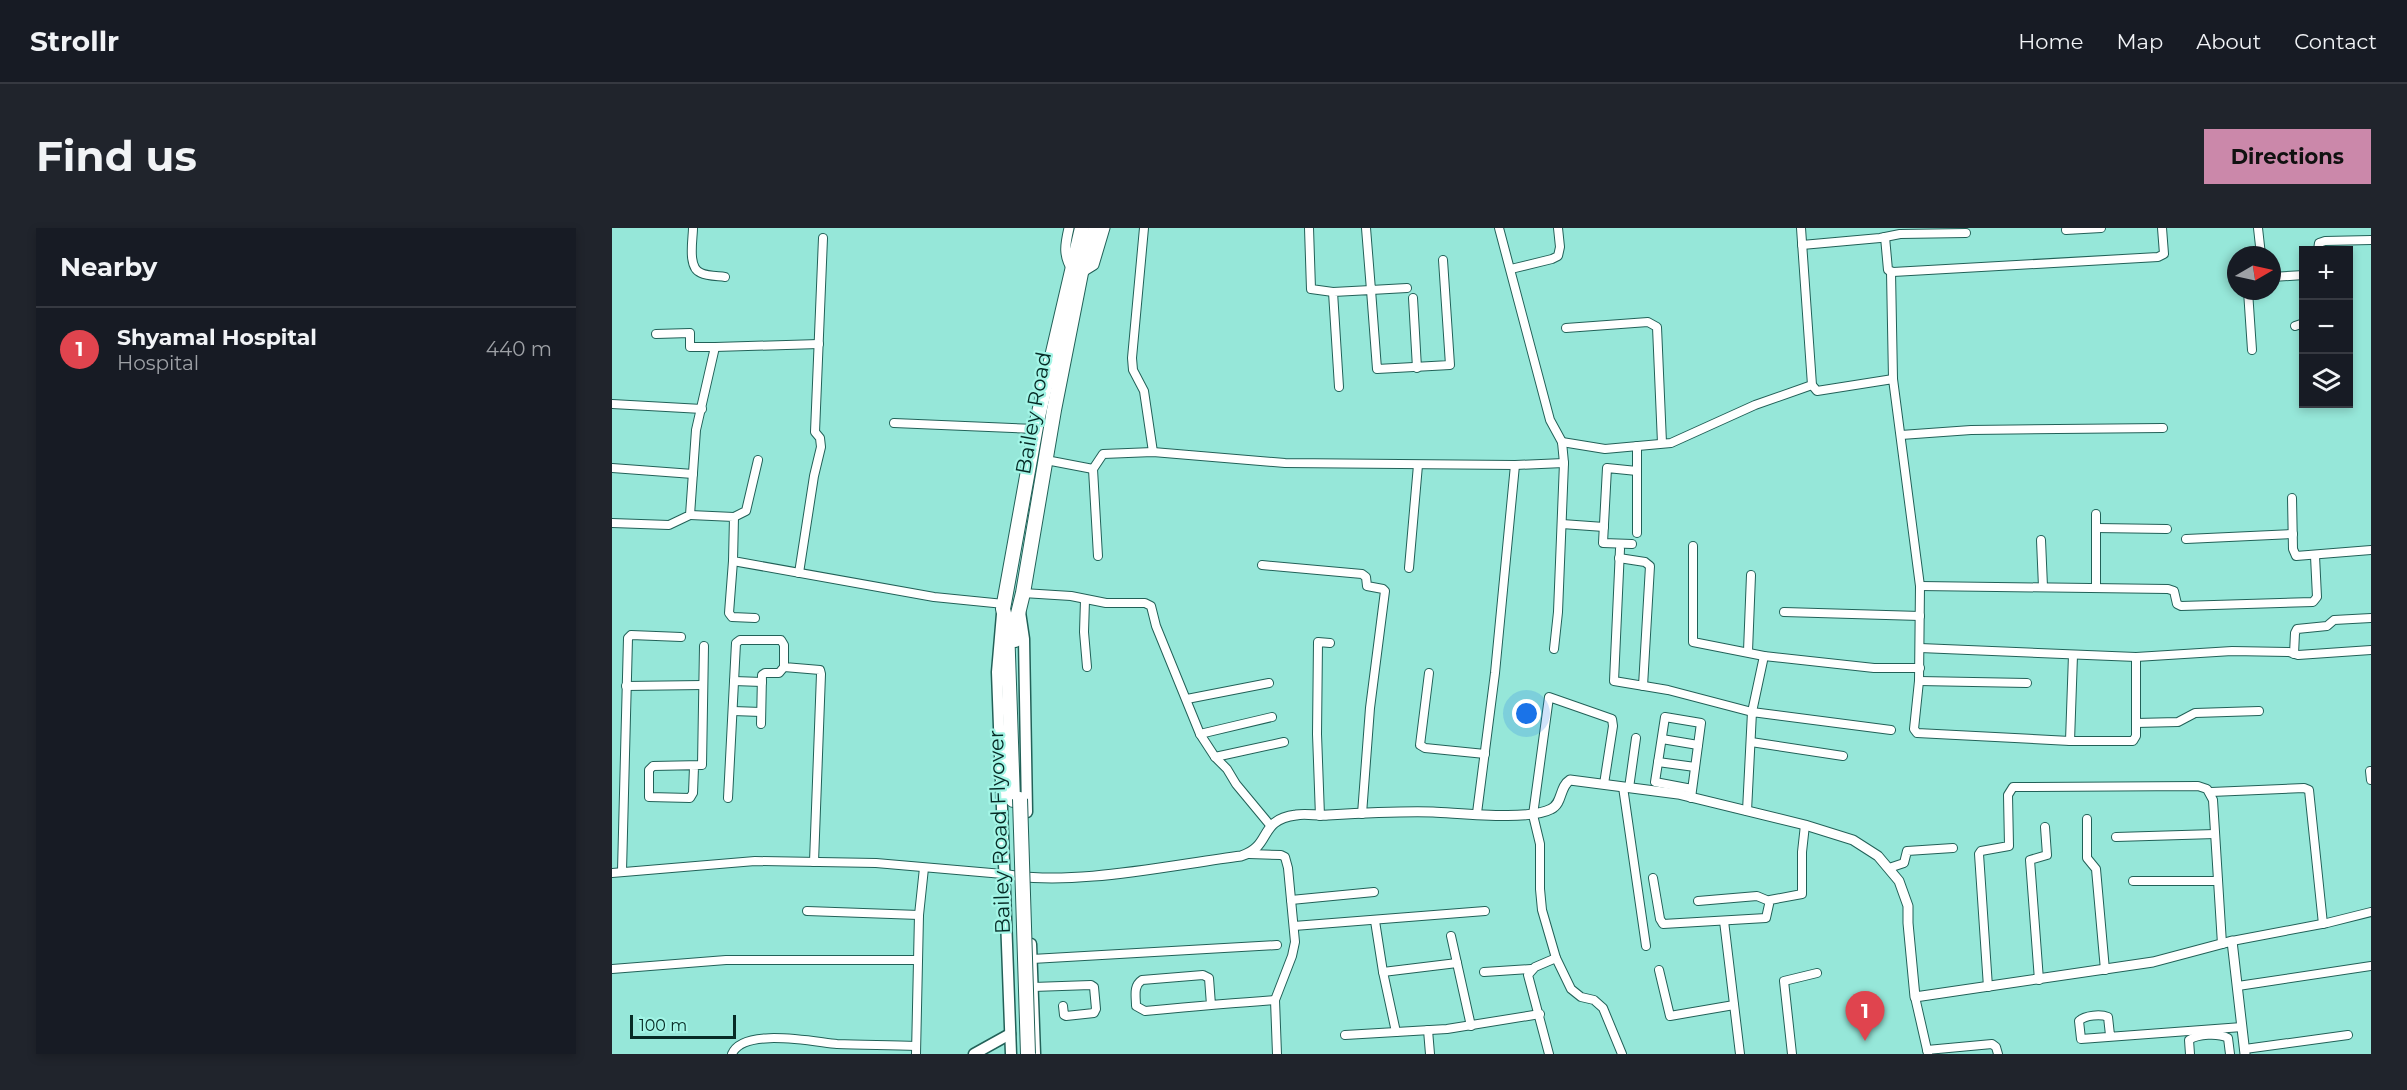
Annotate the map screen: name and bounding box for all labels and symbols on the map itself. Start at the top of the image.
north arrow [2227,246,2281,300]
street label: Bailey Road [1010,350,1056,476]
your location [1512,699,1541,728]
street label: Bailey Road Flyover [983,729,1015,935]
pin: 1 [1846,992,1884,1041]
scale bar [630,1012,736,1040]

